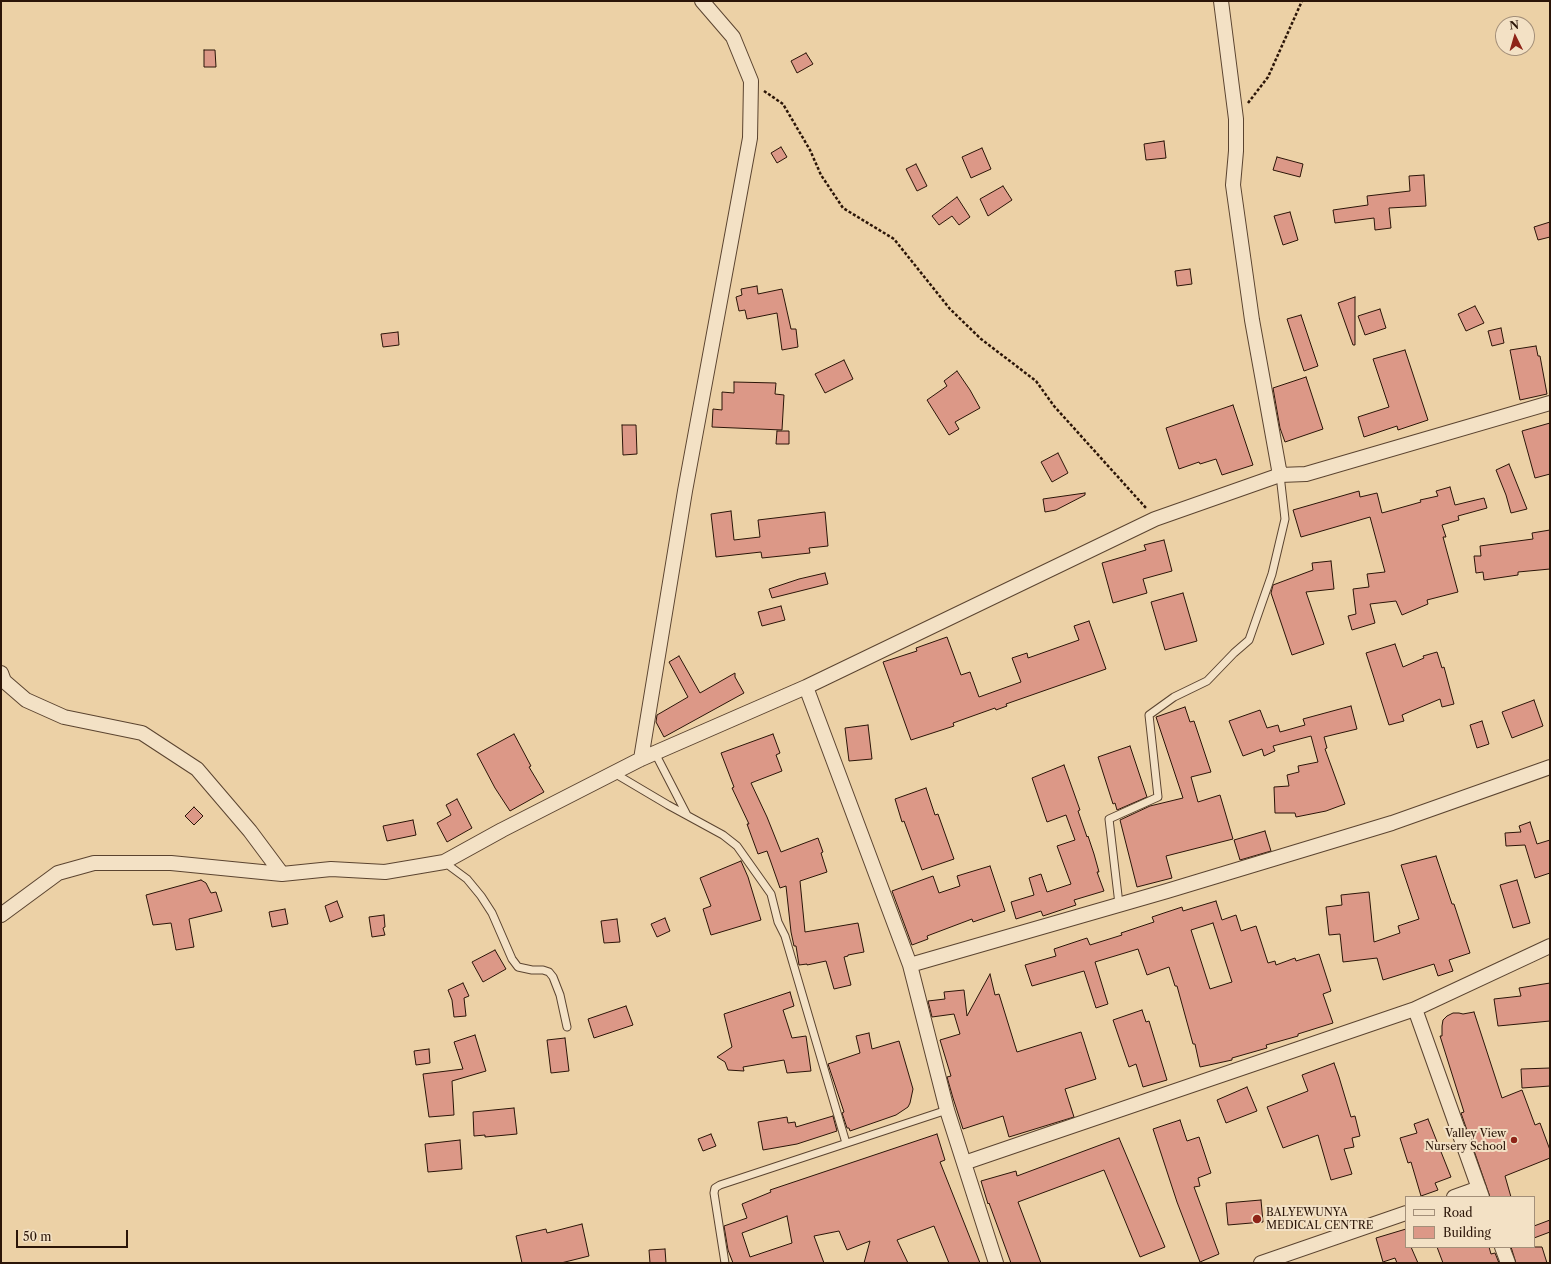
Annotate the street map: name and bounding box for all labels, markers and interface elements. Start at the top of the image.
north arrow [1495,16,1535,56]
text: N [1509,18,1519,32]
place label: Valley View Nursery School [1425,1127,1506,1153]
marker: Valley View Nursery School [1509,1135,1519,1145]
legend [1405,1196,1535,1248]
text: Road [1443,1205,1473,1220]
place label: BALYEWUNYA MEDICAL CENTRE [1266,1206,1373,1232]
marker: BALYEWUNYA MEDICAL CENTRE [1251,1213,1263,1225]
scale bar [18,1222,130,1248]
text: Building [1443,1225,1491,1240]
text: 50 m [23,1229,52,1244]

